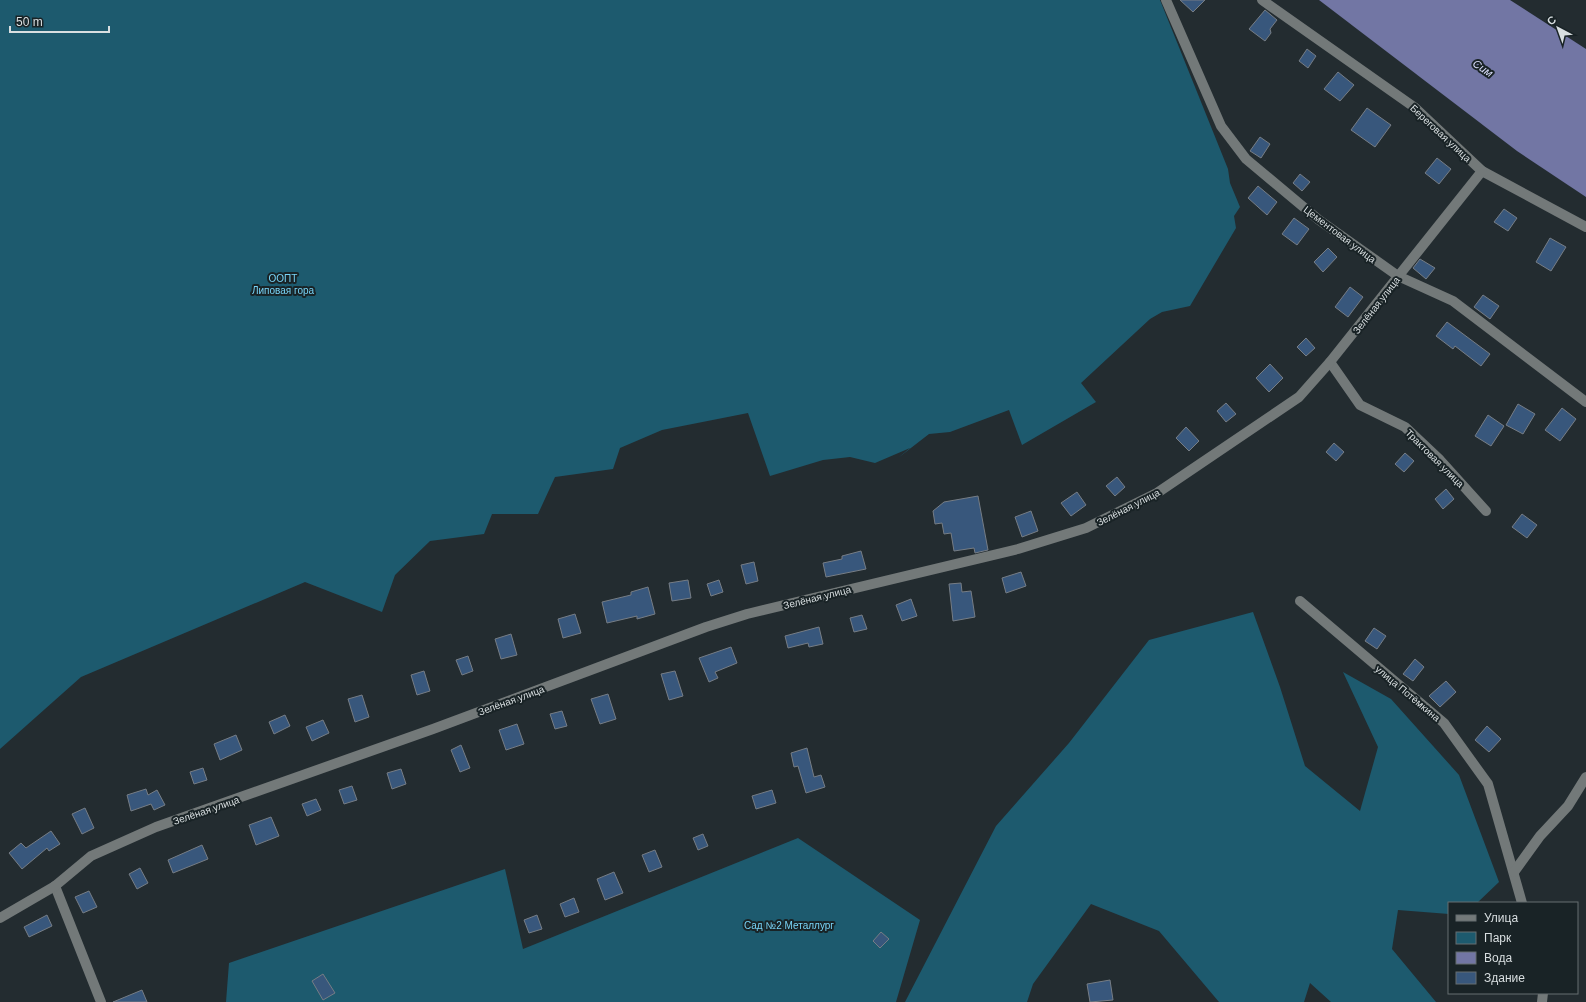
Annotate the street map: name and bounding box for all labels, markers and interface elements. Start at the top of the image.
scale bar [10,8,109,34]
north arrow [1538,8,1578,48]
text: С [1545,13,1558,28]
text: 50 m [16,15,43,29]
water label: Сим [1471,57,1496,79]
street label: Береговая улица [1408,103,1474,165]
street label: Цементовая улица [1301,204,1378,265]
park label: ООПТ Липовая гора [252,273,315,296]
street label: Зелёная улица [1351,274,1402,336]
street label: Трактовая улица [1403,427,1466,490]
street label: Зелёная улица [1095,487,1162,528]
street label: Зелёная улица [782,584,853,611]
street label: улица Потёмкина [1373,663,1443,724]
street label: Зелёная улица [477,683,546,718]
street label: Зелёная улица [172,794,241,827]
legend [1448,902,1578,994]
text: Улица [1484,911,1518,925]
park label: Сад №2 Металлург [744,920,834,931]
text: Парк [1484,931,1512,945]
text: Вода [1484,951,1512,965]
text: Здание [1484,971,1525,985]

